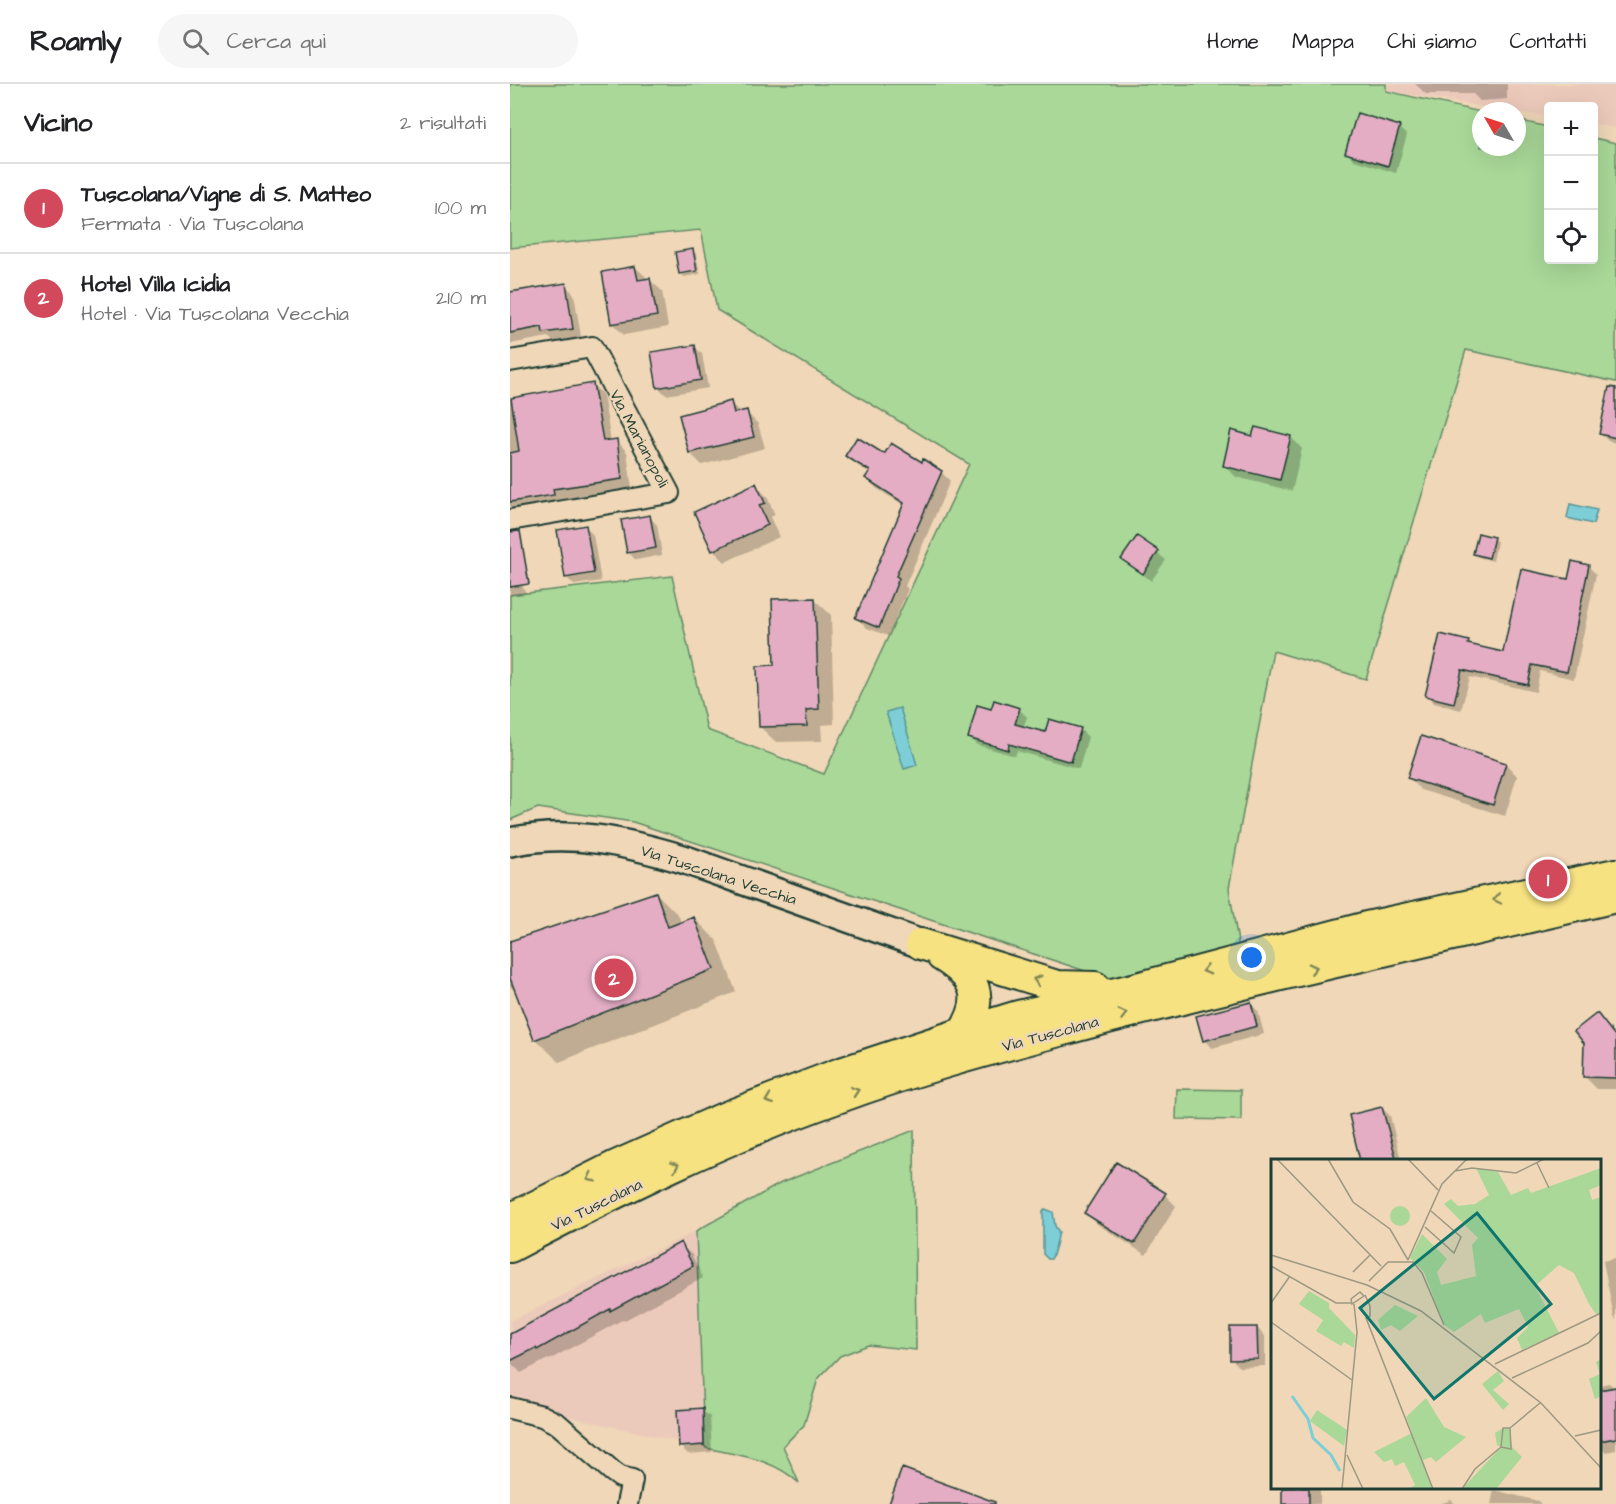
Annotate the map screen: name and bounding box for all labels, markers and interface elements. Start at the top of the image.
search box [158,14,578,68]
text: Roamly [30,22,122,61]
icon: search [179,25,212,58]
text: Cerca qui [227,26,326,57]
text: Home [1207,27,1259,56]
text: Mappa [1292,27,1354,56]
text: Chi siamo [1387,27,1476,56]
text: Contatti [1509,27,1586,56]
north arrow [1472,102,1526,156]
map controls [1544,102,1598,264]
button: + [1544,102,1598,156]
text: Vicino [24,105,92,141]
text: 2 risultati [400,109,486,137]
button: − [1544,156,1598,210]
text: Tuscolana/Vigne di S. Matteo [81,179,371,210]
text: 1 [42,194,45,222]
text: 100 m [435,194,486,222]
text: Fermata · Via Tuscolana [81,210,303,238]
button: locate [1544,210,1598,264]
text: Hotel Villa Icidia [81,269,230,300]
text: 2 [38,284,49,312]
text: 210 m [436,284,486,312]
text: Hotel · Via Tuscolana Vecchia [81,300,349,328]
street label: Via Marianopoli [604,386,674,492]
street label: Via Tuscolana Vecchia [638,839,800,911]
pin: 1 [1528,856,1568,902]
one-way arrow [1492,892,1502,905]
your location [1237,943,1266,972]
pin: 2 [594,956,634,1000]
one-way arrow [1201,962,1211,975]
one-way arrow [1308,962,1318,975]
one-way arrow [1032,975,1043,987]
one-way arrow [1118,1008,1128,1021]
street label: Via Tuscolana [1000,1011,1101,1057]
one-way arrow [850,1086,860,1099]
one-way arrow [764,1093,775,1105]
inset map [1271,1159,1601,1489]
one-way arrow [669,1161,680,1173]
one-way arrow [586,1171,597,1183]
street label: Via Tuscolana [547,1173,646,1236]

